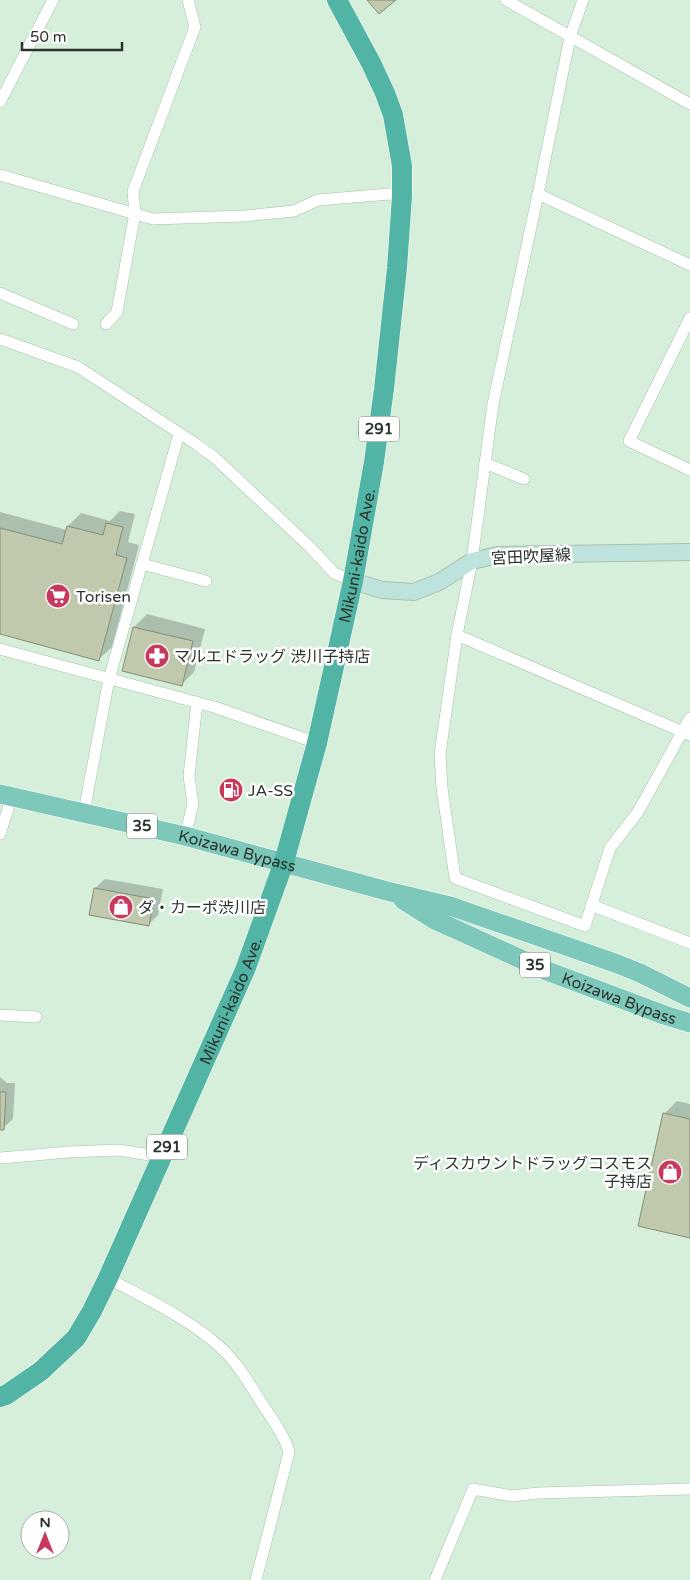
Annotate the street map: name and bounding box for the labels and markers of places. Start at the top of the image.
supermarket icon: Torisen [45,583,71,609]
place label: Torisen [76,587,131,607]
pharmacy icon: マルエドラッグ 渋川子持店 [144,643,170,669]
place label: マルエドラッグ 渋川子持店 [174,647,370,667]
fuel station icon: JA-SS [218,777,244,803]
place label: JA-SS [248,781,293,801]
shop icon: ダ・カーポ渋川店 [108,894,134,920]
place label: ダ・カーポ渋川店 [138,898,266,918]
place label: ディスカウントドラッグコスモス 子持店 [413,1154,652,1192]
shop icon: ディスカウントドラッグコスモス 子持店 [657,1159,683,1185]

